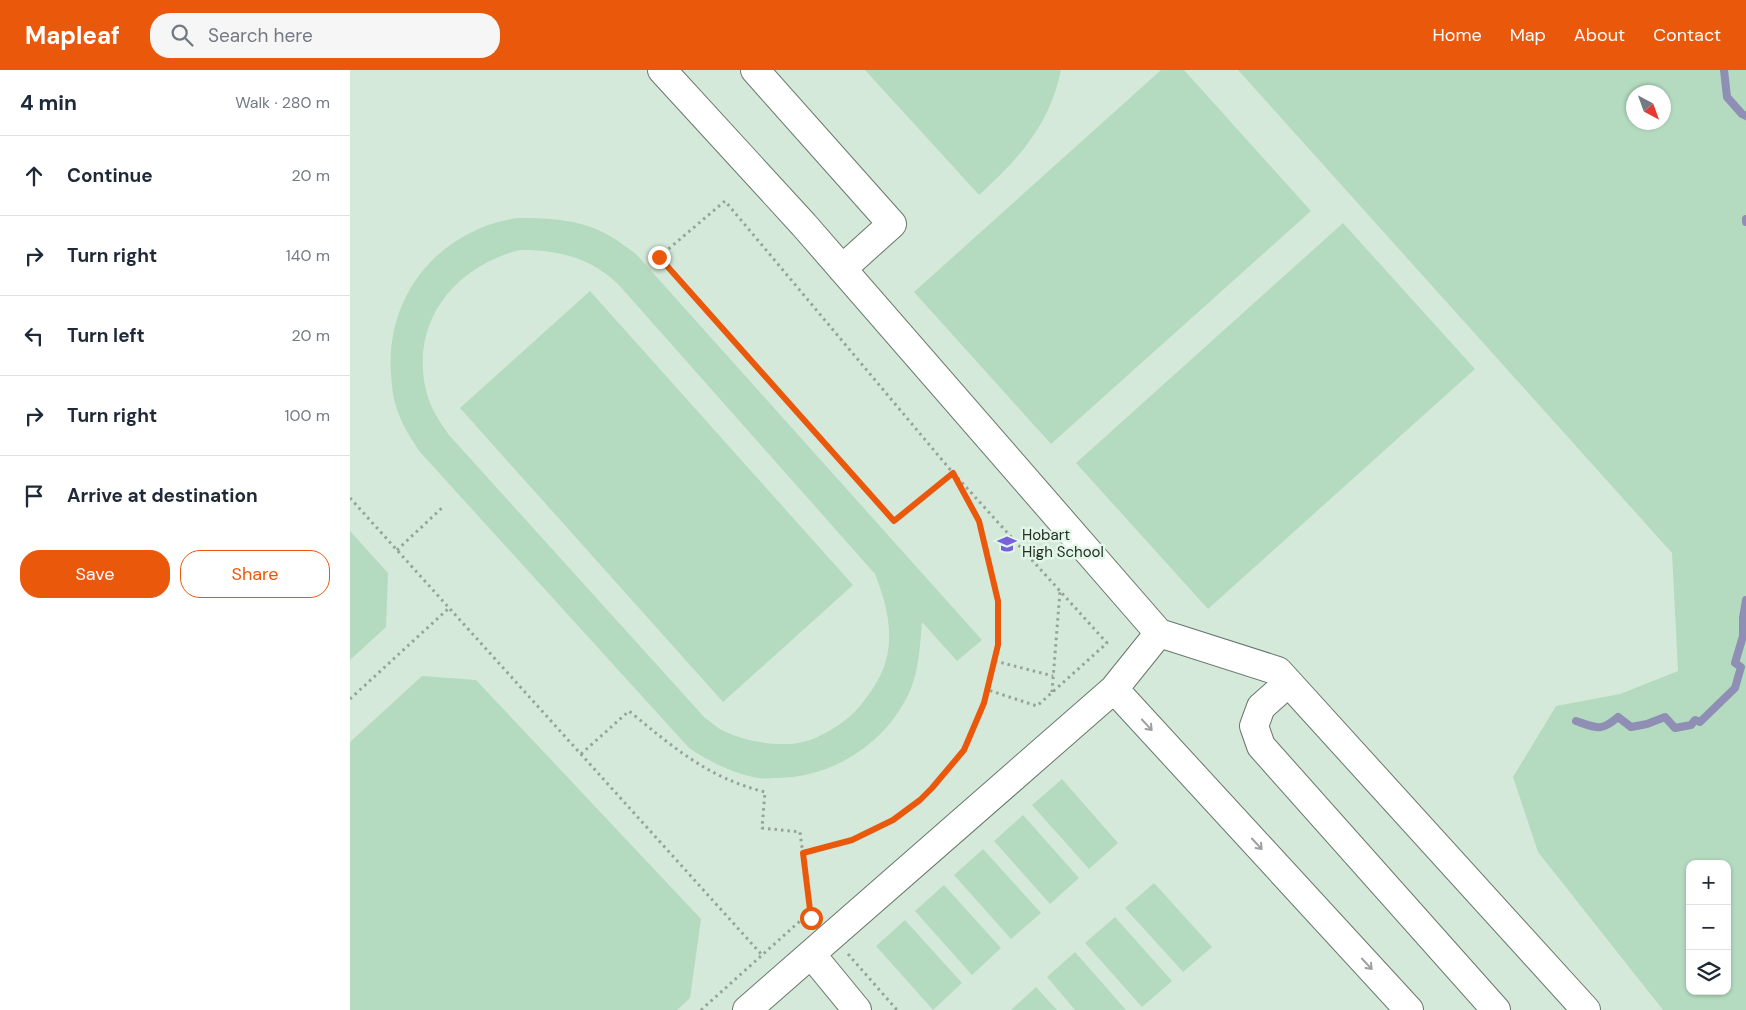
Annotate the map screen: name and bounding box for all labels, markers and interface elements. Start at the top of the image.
search box [150,13,500,58]
text: Mapleaf [25,20,120,51]
icon: search [168,21,196,49]
text: Search here [208,23,313,48]
text: Home [1432,23,1482,47]
text: Map [1510,23,1546,47]
text: About [1574,23,1625,47]
text: Contact [1653,23,1721,47]
north arrow [1626,85,1671,130]
text: 4 min [20,89,77,117]
text: Walk · 280 m [235,92,330,113]
icon: ahead [20,162,48,190]
text: Continue [67,163,153,188]
text: 20 m [291,165,330,186]
icon: right [20,242,48,270]
text: Turn right [67,243,157,268]
text: 140 m [286,245,330,266]
route end [648,246,671,269]
icon: left [20,322,48,350]
text: Turn left [67,323,145,348]
text: 20 m [291,325,330,346]
icon: right [20,402,48,430]
text: Turn right [67,403,157,428]
text: 100 m [285,405,330,426]
icon: arrive [20,482,48,510]
text: Arrive at destination [67,483,258,508]
place label: Hobart High School [1022,525,1104,562]
school or university icon: Hobart High School [996,533,1018,555]
button: Save [20,550,170,598]
button: Share [180,550,330,598]
one-way arrow [1141,718,1153,731]
one-way arrow [1251,837,1263,850]
map controls [1686,860,1731,995]
button: + [1686,860,1731,905]
button: − [1686,905,1731,950]
route start [800,907,823,930]
button: layers [1686,950,1731,995]
one-way arrow [1362,957,1373,970]

